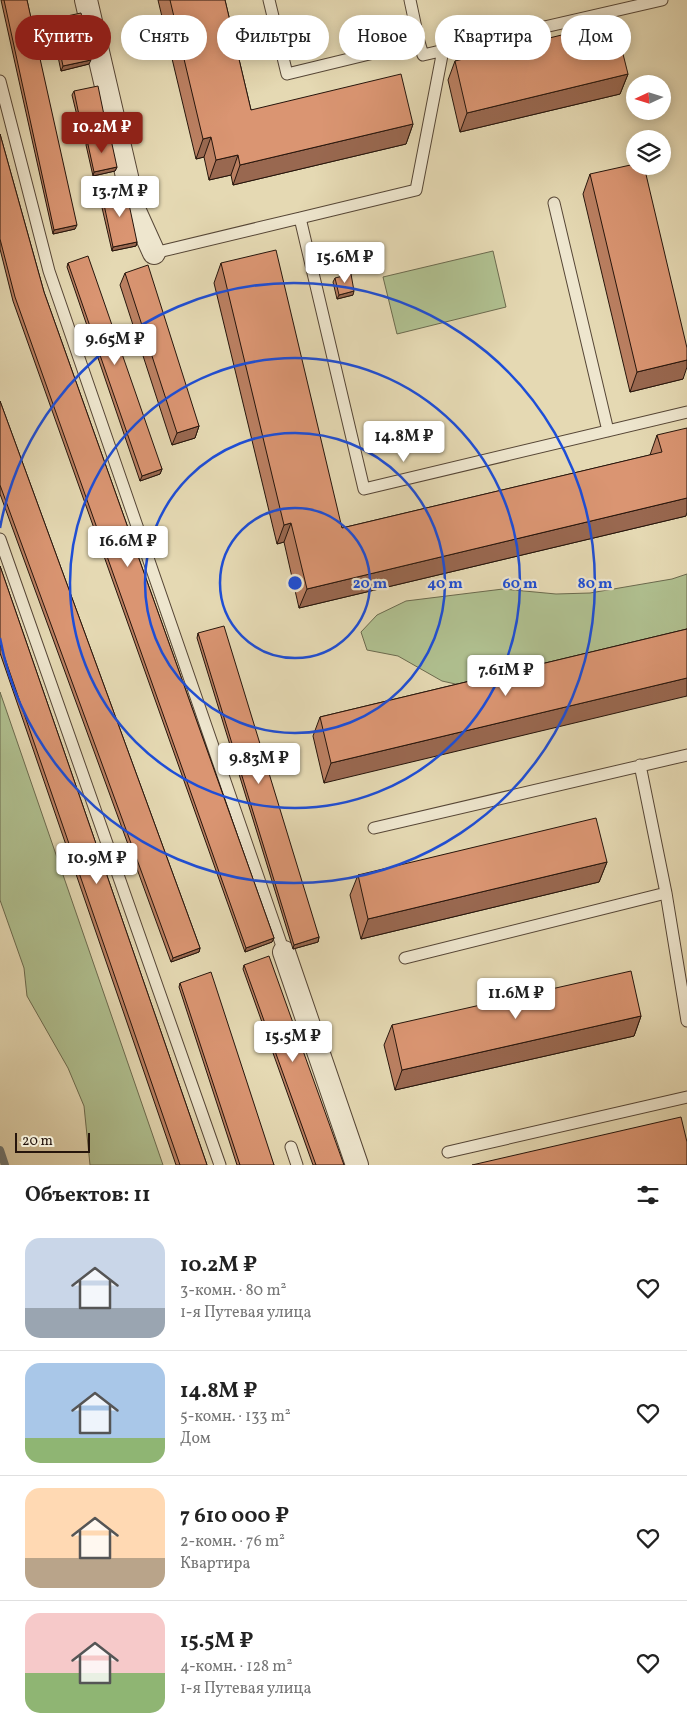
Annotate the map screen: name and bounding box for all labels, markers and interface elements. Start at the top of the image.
chip: Купить [15,15,111,60]
chip: Снять [121,15,207,60]
chip: Фильтры [217,15,329,60]
chip: Новое [339,15,425,60]
chip: Квартира [435,15,551,60]
chip: Дом [561,15,631,60]
north arrow [626,75,671,120]
map controls [626,75,671,175]
pin: 10.2M ₽ [56,112,148,154]
text: 10.2M ₽ [73,117,131,139]
button: layers [626,130,671,175]
pin: 13.7M ₽ [74,176,166,218]
text: 13.7M ₽ [92,181,148,203]
pin: 15.6M ₽ [299,242,391,284]
text: 15.6M ₽ [316,247,374,269]
pin: 9.65M ₽ [69,324,161,366]
text: 9.65M ₽ [85,329,145,351]
pin: 14.8M ₽ [358,420,450,463]
text: 14.8M ₽ [374,426,434,448]
pin: 16.6M ₽ [82,526,174,568]
text: 16.6M ₽ [99,531,157,553]
centre of rings [286,574,304,592]
text: 20 m [353,574,388,595]
text: 40 m [427,574,463,595]
text: 60 m [503,574,538,595]
text: 80 m [578,574,613,595]
pin: 7.61M ₽ [460,654,552,697]
text: 7.61M ₽ [478,660,534,682]
pin: 9.83M ₽ [213,742,305,785]
text: 9.83M ₽ [229,748,289,770]
pin: 10.9M ₽ [51,842,143,885]
text: 10.9M ₽ [67,848,127,870]
pin: 11.6M ₽ [470,978,562,1020]
text: 11.6M ₽ [488,983,544,1005]
pin: 15.5M ₽ [247,1020,339,1063]
text: 15.5M ₽ [265,1026,321,1048]
scale bar [15,1130,90,1153]
text: 20 m [22,1132,53,1151]
text: Объектов: 11 [25,1181,151,1210]
icon: filters [634,1181,662,1209]
text: 10.2M ₽ [180,1251,257,1280]
icon: home [65,1258,125,1318]
icon: heart [634,1274,662,1302]
text: 3-комн. · 80 m² [180,1280,287,1302]
text: 1-я Путевая улица [180,1302,311,1324]
text: 14.8M ₽ [180,1377,257,1406]
icon: home [65,1383,125,1443]
icon: heart [634,1399,662,1427]
text: 5-комн. · 133 m² [180,1406,291,1428]
text: Дом [180,1428,211,1450]
text: 7 610 000 ₽ [180,1502,289,1531]
icon: home [65,1508,125,1568]
icon: heart [634,1524,662,1552]
text: 2-комн. · 76 m² [180,1531,285,1553]
text: Квартира [180,1553,250,1575]
text: 15.5M ₽ [180,1627,253,1656]
icon: home [65,1633,125,1693]
icon: heart [634,1649,662,1677]
text: 4-комн. · 128 m² [180,1656,292,1678]
text: 1-я Путевая улица [180,1678,311,1700]

